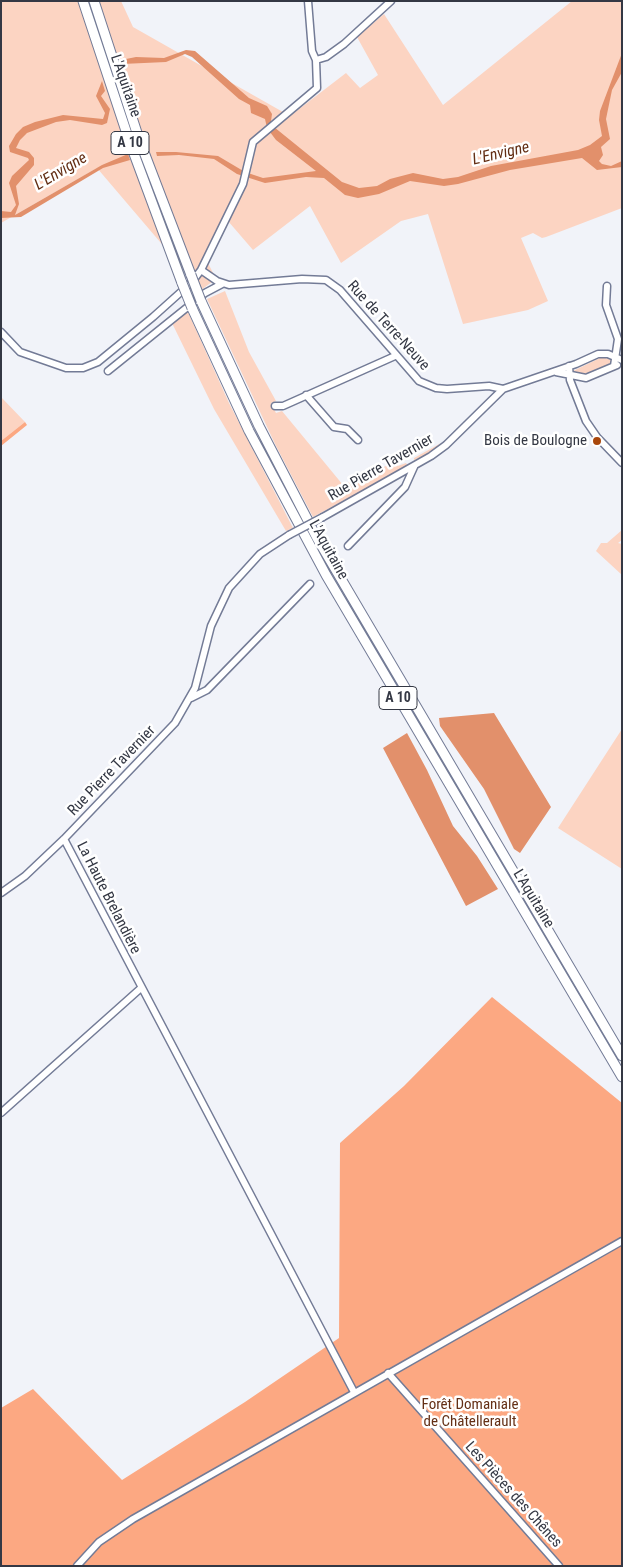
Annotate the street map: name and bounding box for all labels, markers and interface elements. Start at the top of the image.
street label: L'Aquitaine [106,52,144,120]
road number: A 10 [111,132,149,154]
water label: L'Envigne [471,138,531,170]
water label: L'Envigne [31,149,91,195]
street label: Rue de Terre-Neuve [343,277,433,375]
street label: Rue Pierre Tavernier [325,431,437,505]
place label: Bois de Boulogne [484,432,587,450]
marker: Bois de Boulogne [591,435,603,447]
street label: L'Aquitaine [304,517,352,583]
road number: A 10 [379,686,417,710]
street label: Rue Pierre Tavernier [64,722,160,820]
street label: La Haute Brelandière [72,839,144,957]
street label: L'Aquitaine [509,866,557,932]
park label: Forêt Domaniale de Châtellerault [422,1396,518,1431]
street label: Les Pièces des Chênes [461,1438,565,1552]

